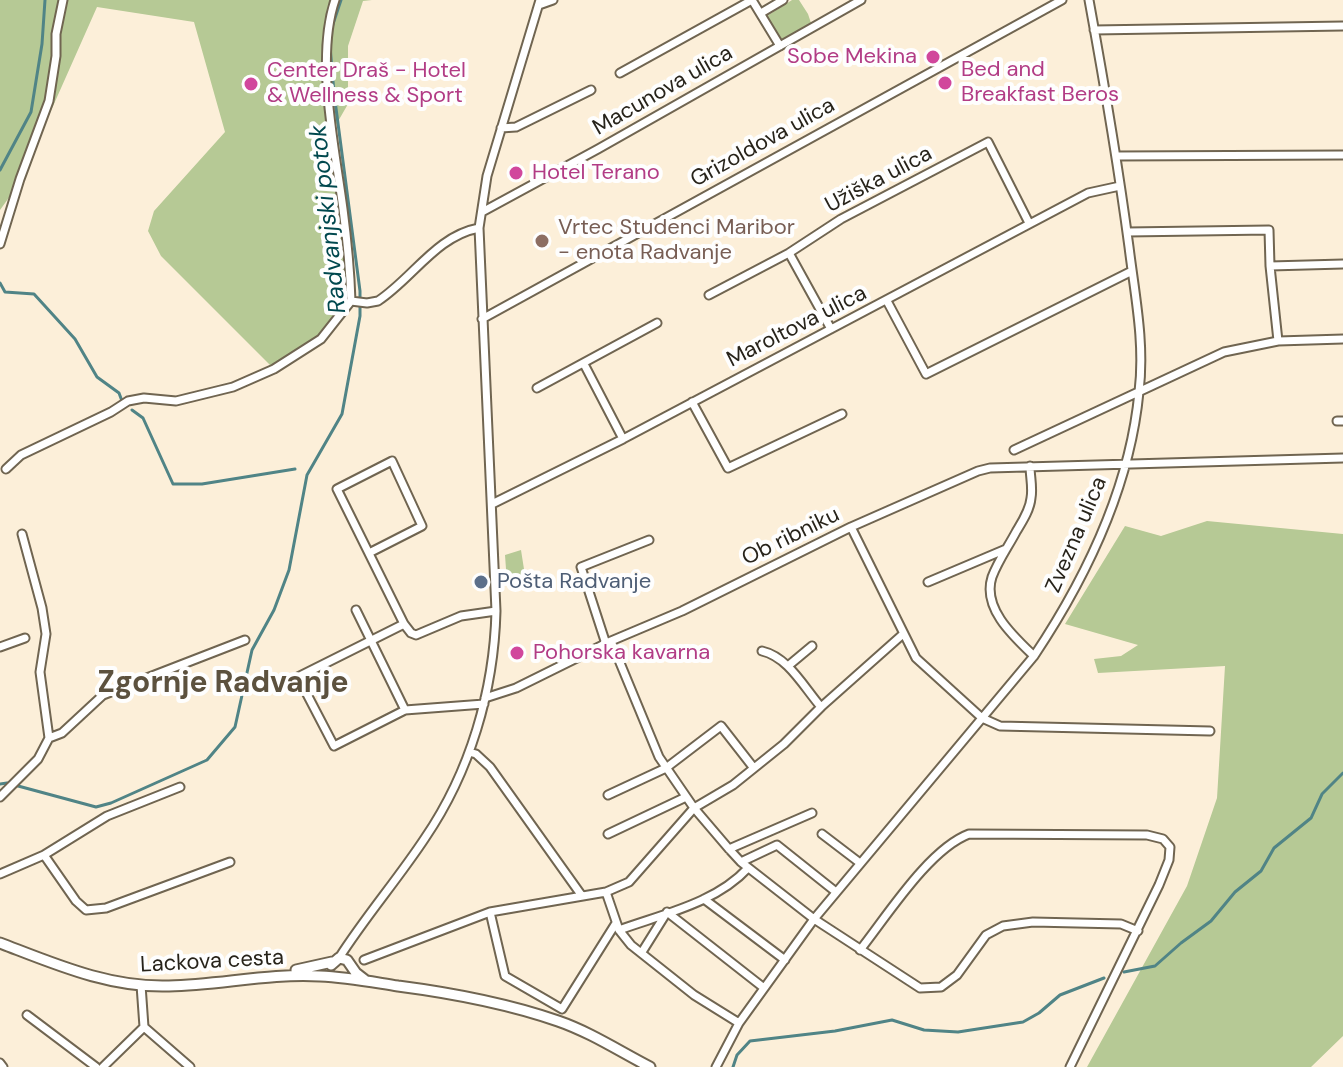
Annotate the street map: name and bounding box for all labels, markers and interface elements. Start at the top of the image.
street label: Macunova ulica [588,40,738,142]
place label: Sobe Mekina [787,44,917,70]
marker: Sobe Mekina [924,48,942,66]
place label: Bed and Breakfast Beros [961,57,1119,108]
place label: Center Draš - Hotel & Wellness & Sport [267,58,466,110]
marker: Bed and Breakfast Beros [936,74,954,92]
marker: Center Draš - Hotel & Wellness & Sport [242,75,260,93]
street label: Grizoldova ulica [686,93,840,193]
water label: Radvanjski potok [305,123,353,315]
street label: Užiška ulica [821,141,937,219]
place label: Hotel Terano [532,160,660,186]
marker: Hotel Terano [507,164,525,182]
place label: Vrtec Studenci Maribor - enota Radvanje [558,215,795,266]
marker: Vrtec Studenci Maribor - enota Radvanje [533,232,551,250]
street label: Maroltova ulica [723,280,871,374]
street label: Zvezna ulica [1041,473,1113,597]
street label: Ob ribniku [738,502,844,572]
place label: Pošta Radvanje [497,569,651,595]
marker: Pošta Radvanje [472,573,490,591]
place label: Pohorska kavarna [533,640,710,666]
marker: Pohorska kavarna [508,644,526,662]
district label: Zgornje Radvanje [98,666,348,702]
street label: Lackova cesta [139,945,285,979]

